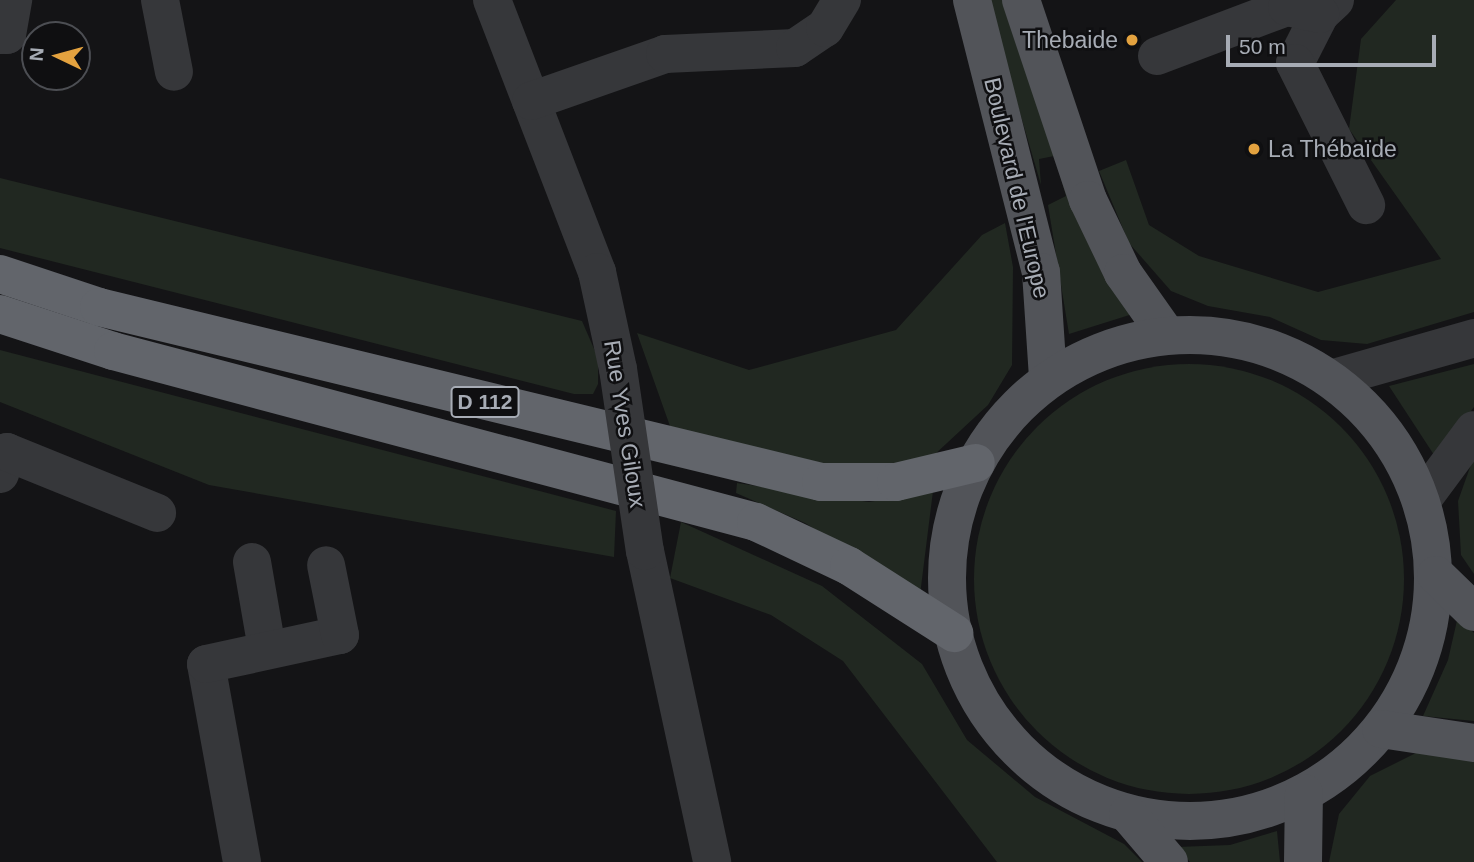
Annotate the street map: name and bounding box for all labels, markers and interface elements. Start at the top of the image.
north arrow [21,21,91,91]
scale bar [1229,21,1439,65]
place label: Thebaide [1022,26,1118,54]
marker: Thebaide [1124,32,1140,48]
text: 50 m [1239,35,1286,58]
text: N [26,47,48,62]
street label: Boulevard de l'Europe [978,75,1056,301]
place label: La Thébaïde [1268,135,1397,163]
marker: La Thébaïde [1246,141,1262,157]
street label: Rue Yves Giloux [598,338,652,510]
road number: D 112 [450,384,520,420]

